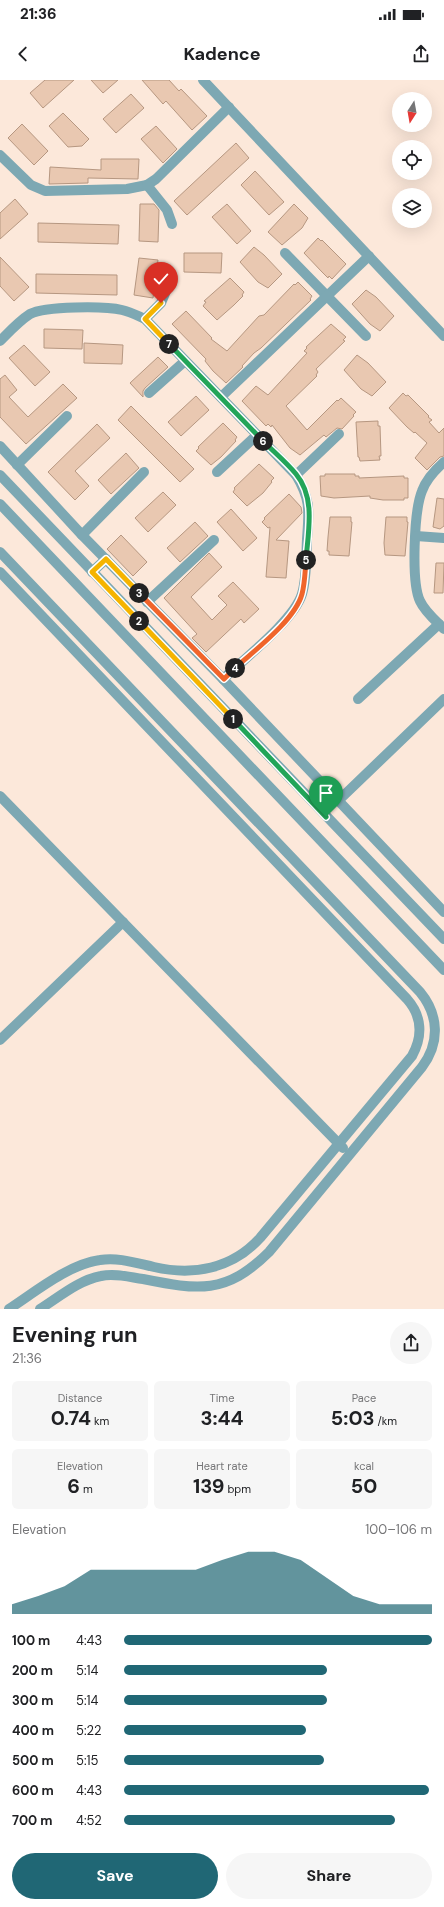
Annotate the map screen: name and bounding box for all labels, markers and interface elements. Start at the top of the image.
text: 21:36 [20,4,56,24]
text: Kadence [183,42,261,66]
icon: back [12,43,34,65]
icon: share [410,43,432,65]
north arrow [392,92,432,132]
map controls [392,92,432,228]
button: locate [392,140,432,180]
button: layers [392,188,432,228]
pin [144,262,178,303]
icon: check [150,268,172,290]
pin: 7 [159,334,179,354]
text: 7 [166,337,172,351]
pin: 6 [253,431,273,451]
text: 6 [260,434,266,448]
pin: 5 [296,550,316,570]
text: 5 [303,553,309,567]
pin: 3 [129,583,149,603]
text: 3 [136,586,142,600]
pin: 2 [129,611,149,631]
text: 2 [136,614,142,628]
pin: 4 [225,658,245,678]
text: 4 [231,661,239,675]
pin: 1 [223,709,243,729]
text: 1 [231,712,235,726]
pin [309,776,343,817]
icon: arrive [315,782,337,804]
text: Evening run [12,1320,138,1349]
button: share [390,1322,432,1364]
text: 21:36 [12,1350,42,1367]
text: Distance [58,1391,102,1405]
text: Time [210,1391,234,1405]
text: Pace [352,1391,376,1405]
text: 0.74 [51,1405,91,1431]
text: 3:44 [200,1405,244,1431]
text: 5:03 [331,1405,375,1431]
text: km [91,1414,109,1428]
text: /km [375,1414,397,1428]
text: Elevation [57,1459,103,1473]
text: Heart rate [196,1459,248,1473]
text: kcal [354,1459,374,1473]
text: 6 [67,1473,80,1499]
text: 139 [193,1473,225,1499]
text: 50 [351,1473,377,1499]
text: m [80,1482,93,1496]
text: bpm [225,1482,251,1496]
text: Elevation [12,1521,66,1538]
text: 100–106 m [365,1521,432,1538]
text: 100 m [12,1632,50,1649]
text: 4:43 [76,1632,102,1649]
text: 200 m [12,1662,53,1679]
text: 5:14 [76,1662,99,1679]
text: 300 m [12,1692,53,1709]
text: 5:14 [76,1692,99,1709]
text: 400 m [12,1722,54,1739]
text: 5:22 [76,1722,102,1739]
text: 500 m [12,1752,54,1769]
text: 5:15 [76,1752,99,1769]
text: 600 m [12,1782,54,1799]
text: 4:43 [76,1782,102,1799]
text: 700 m [12,1812,53,1829]
text: 4:52 [76,1812,102,1829]
button: Save [12,1853,218,1899]
button: Share [226,1853,432,1899]

